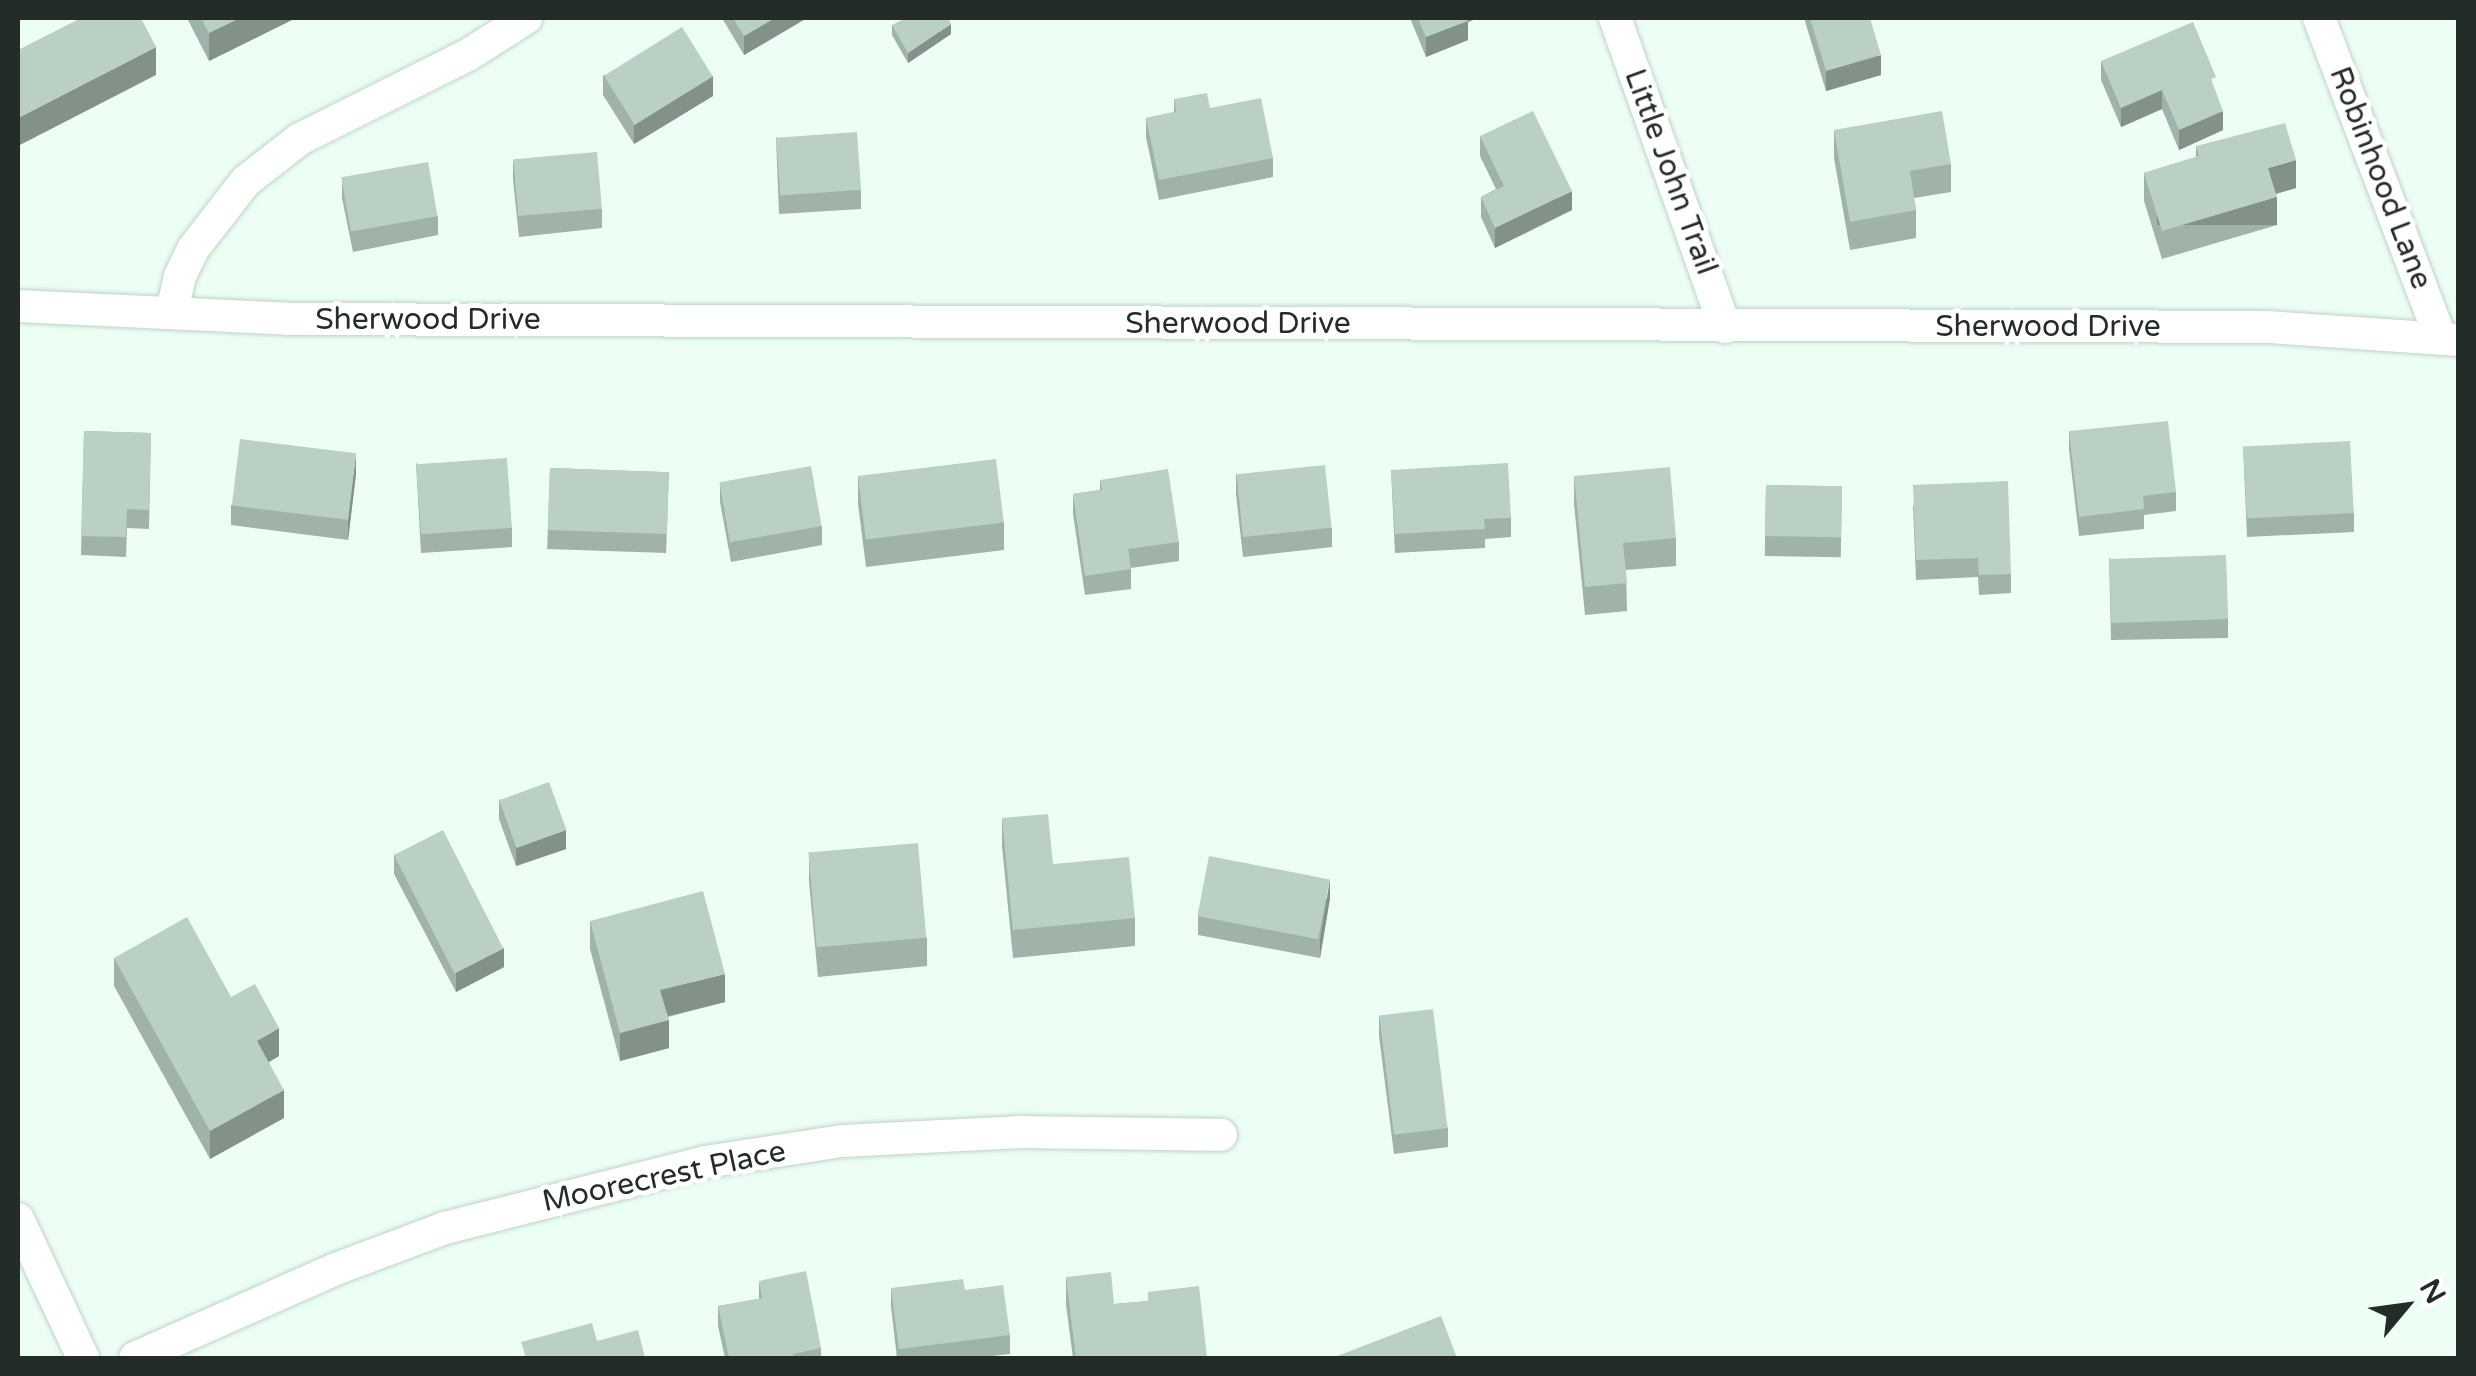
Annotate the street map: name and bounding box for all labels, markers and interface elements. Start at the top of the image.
street label: Robinhood Lane [2321,62,2439,294]
street label: Little John Trail [1616,64,1724,280]
street label: Sherwood Drive [315,302,541,338]
street label: Sherwood Drive [1125,306,1351,342]
street label: Sherwood Drive [1935,309,2161,345]
street label: Moorecrest Place [539,1134,789,1220]
north arrow [2356,1256,2456,1356]
text: N [2412,1273,2453,1310]

